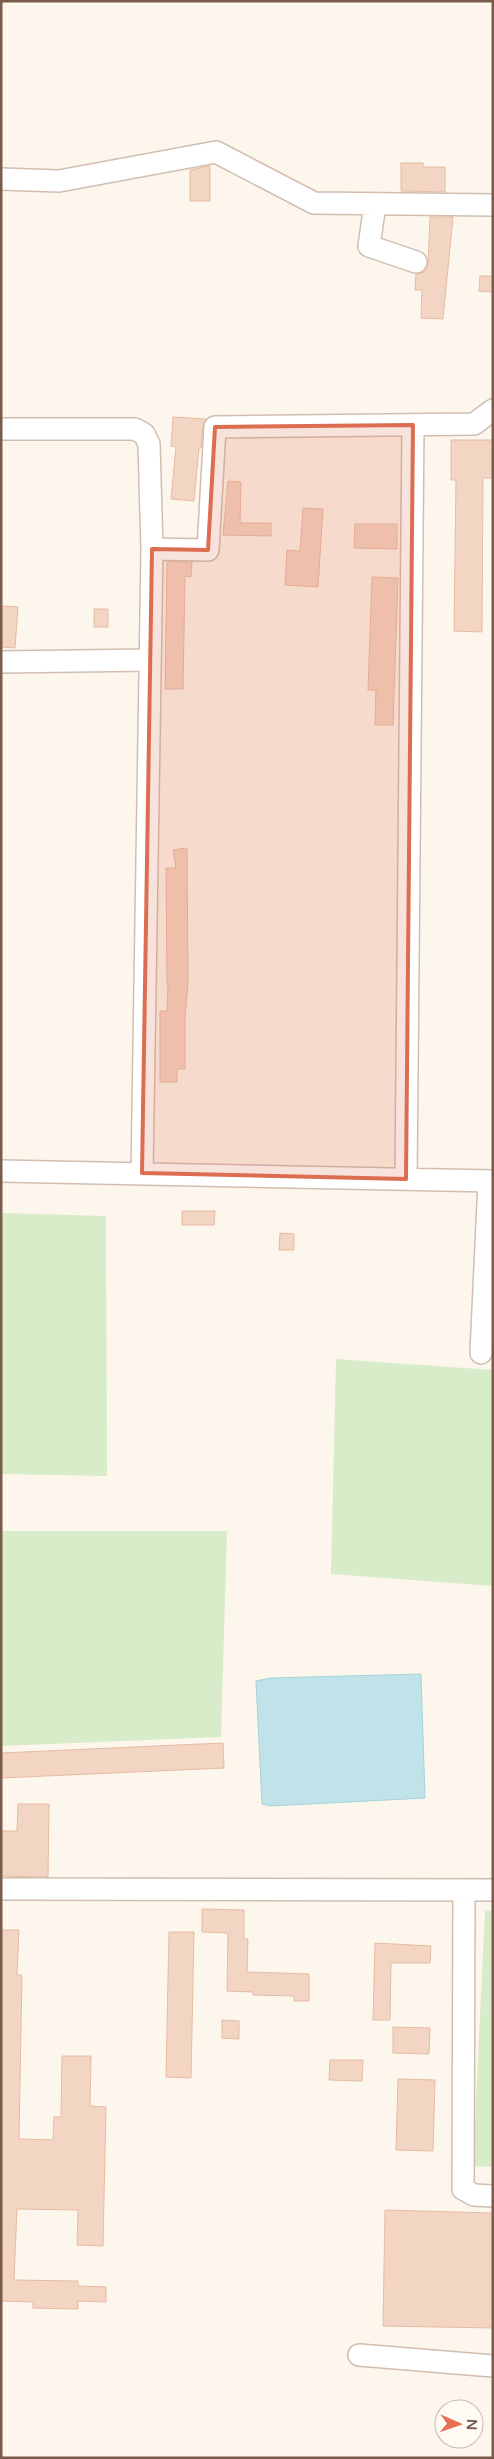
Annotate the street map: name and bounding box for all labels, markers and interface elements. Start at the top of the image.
north arrow [434,2399,484,2449]
text: N [463,2419,480,2430]

